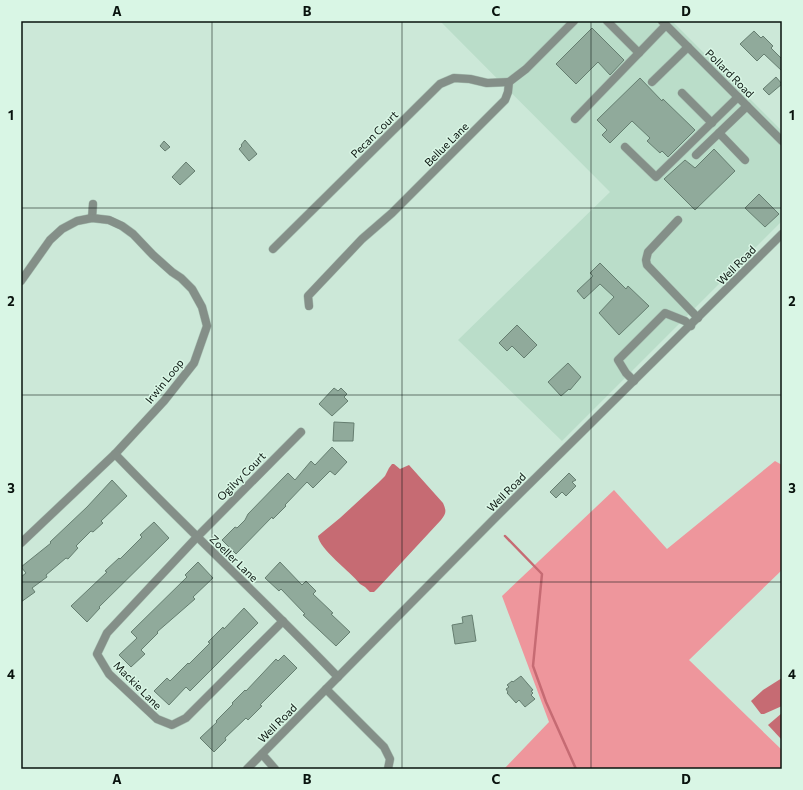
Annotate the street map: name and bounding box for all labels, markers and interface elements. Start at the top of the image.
text: A [112,3,122,19]
text: B [303,3,312,19]
text: C [492,3,501,19]
text: D [681,3,691,19]
street label: Pollard Road [703,46,757,100]
text: 1 [8,107,14,123]
street label: Pecan Court [348,107,401,160]
text: 1 [789,107,795,123]
street label: Bellue Lane [421,119,471,169]
street label: Well Road [714,243,758,287]
text: 2 [7,293,15,309]
text: 2 [788,293,796,309]
street label: Irwin Loop [142,356,186,406]
street label: Ogilvy Court [214,449,268,503]
street label: Well Road [484,470,528,514]
text: 3 [7,480,15,496]
text: 3 [788,480,796,496]
street label: Zoeller Lane [207,532,261,584]
street label: Mackie Lane [111,658,165,712]
text: 4 [7,666,15,682]
text: 4 [788,666,796,682]
street label: Well Road [255,701,299,745]
text: A [112,771,122,787]
text: B [303,771,312,787]
text: C [492,771,501,787]
text: D [681,771,691,787]

